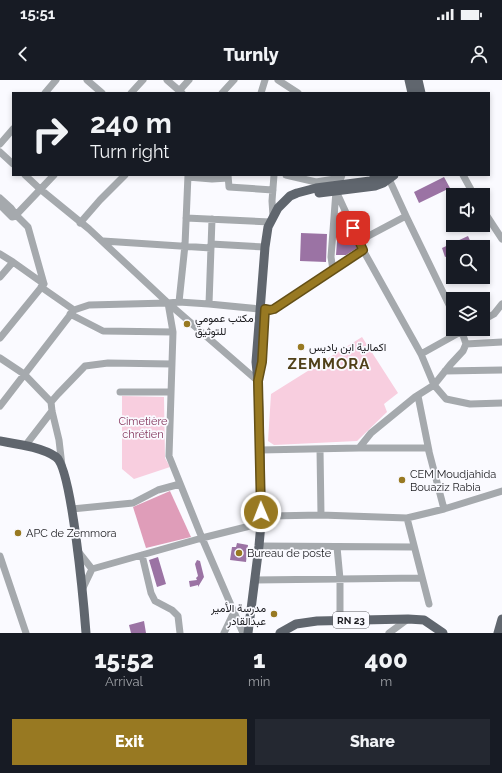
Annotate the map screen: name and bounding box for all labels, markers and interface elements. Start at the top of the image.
text: 15:51 [20,5,55,23]
icon: back [12,43,34,65]
icon: person [468,43,490,65]
text: Turnly [223,44,279,65]
text: 240 m [90,107,172,140]
icon: right [24,108,76,160]
text: Turn right [90,141,169,162]
map controls [446,188,490,336]
button: sound [446,188,490,232]
pin [336,211,370,245]
icon: arrive [342,217,364,239]
button: search [446,240,490,284]
button: layers [446,292,490,336]
place label: مكتب عمومي للتوثيق [195,312,254,338]
marker: مكتب عمومي للتوثيق [182,319,192,329]
place label: اكمالية ابن باديس [309,341,386,354]
marker: اكمالية ابن باديس [296,342,306,352]
district label: ZEMMORA [288,355,370,373]
park label: Cimetière chrétien [118,415,168,441]
place label: CEM Moudjahida Bouaziz Rabia [410,468,496,494]
marker: CEM Moudjahida Bouaziz Rabia [397,475,407,485]
position arrow [240,491,282,533]
place label: APC de Zemmora [26,527,117,540]
marker: APC de Zemmora [13,528,23,538]
place label: Bureau de poste [247,547,332,560]
marker: Bureau de poste [234,548,244,558]
place label: مدرسة الأمير عبدالقادر [210,602,266,628]
marker: مدرسة الأمير عبدالقادر [269,609,279,619]
road number: RN 23 [333,612,369,628]
text: 15:52 [94,645,154,674]
text: 1 [253,645,265,674]
text: 400 [364,645,408,674]
text: Arrival [105,674,143,689]
text: min [248,674,270,689]
text: m [380,674,392,689]
button: Exit [12,719,247,765]
button: Share [255,719,490,765]

